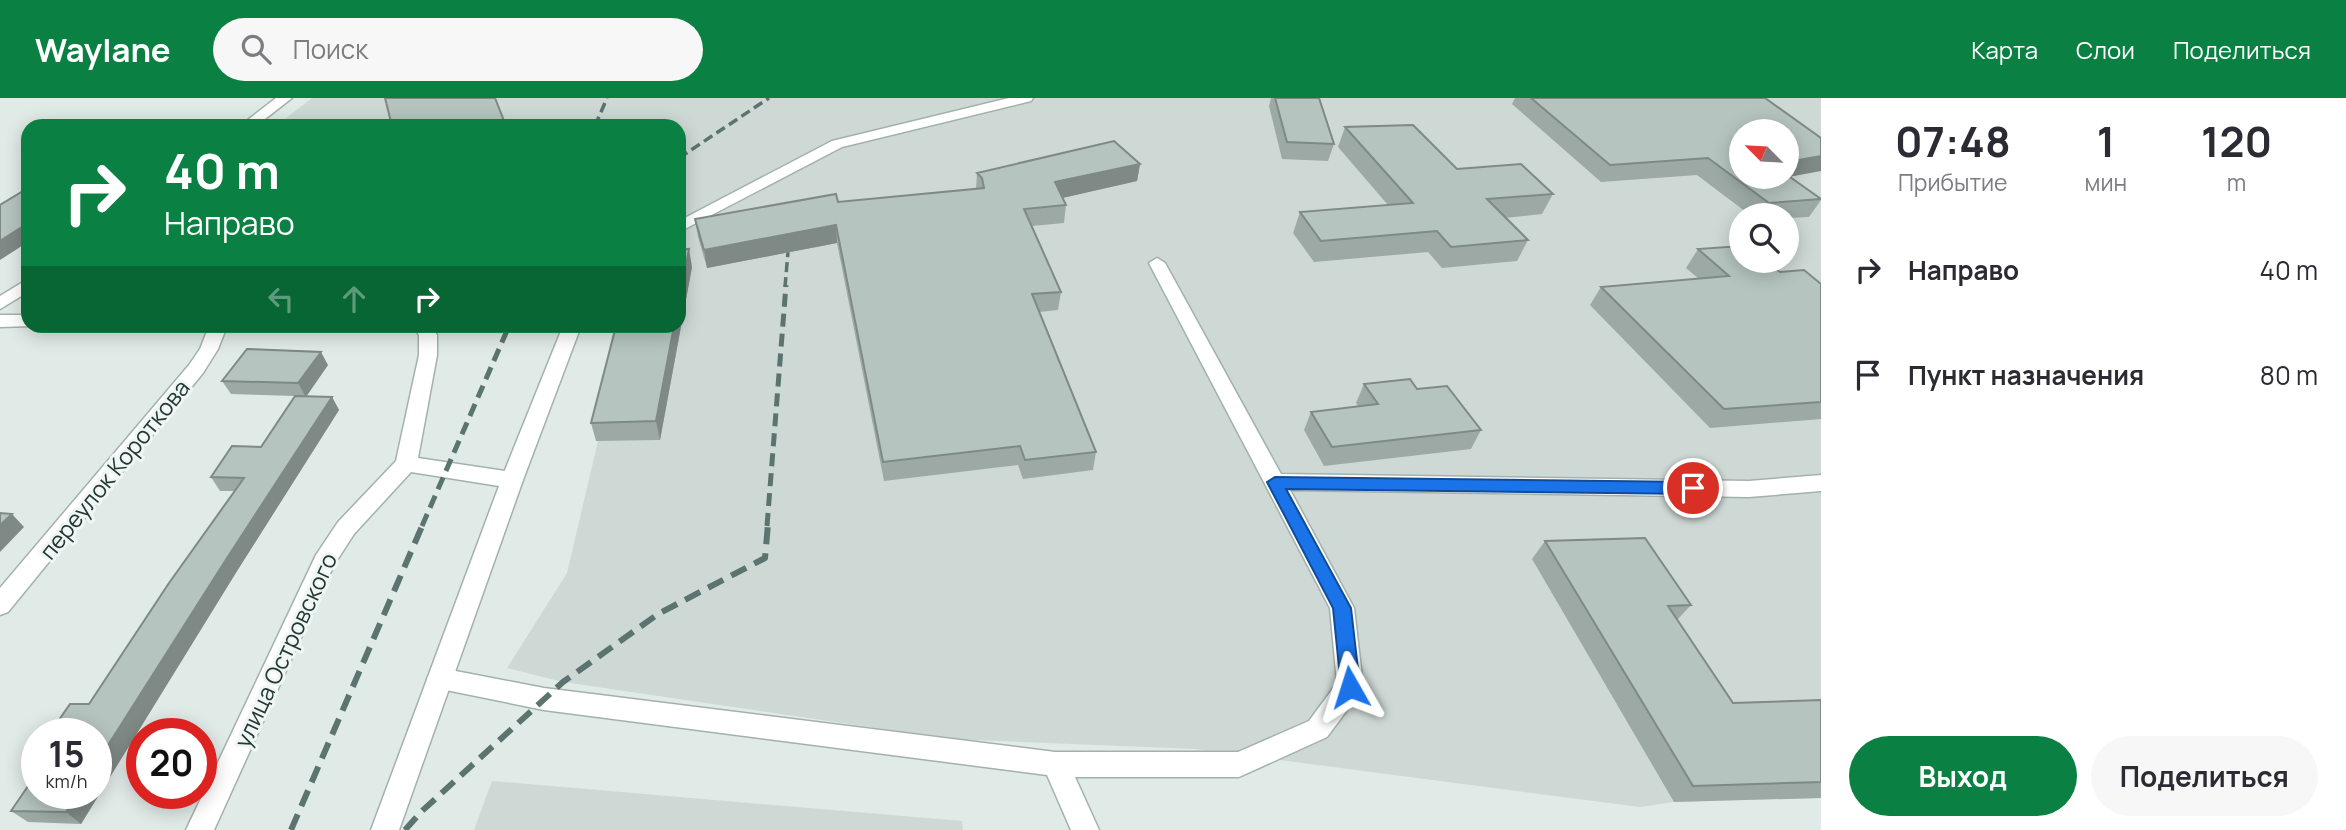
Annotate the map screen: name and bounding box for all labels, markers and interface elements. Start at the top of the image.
search box [213,18,703,81]
text: Waylane [35,27,171,72]
icon: search [237,30,275,68]
text: Поиск [293,31,368,67]
text: Карта [1971,33,2038,66]
text: Слои [2076,33,2135,66]
text: Поделиться [2173,33,2311,66]
text: 07:48 [1895,112,2011,170]
text: 1 [2097,112,2115,170]
text: 120 [2201,112,2272,170]
north arrow [1729,119,1799,189]
map controls [1729,119,1799,273]
text: 40 m [164,137,280,204]
icon: right [49,147,140,238]
text: Прибытие [1898,166,2008,198]
text: мин [2085,166,2127,198]
text: m [2227,166,2246,198]
text: Направо [164,201,295,245]
button: search [1729,203,1799,273]
icon: right [1849,251,1887,289]
text: Направо [1908,252,2019,288]
text: 40 m [2260,252,2318,288]
icon: left [262,280,300,318]
icon: ahead [335,280,373,318]
icon: right [408,280,446,318]
icon: arrive [1849,356,1887,394]
text: Пункт назначения [1908,357,2144,393]
text: 80 m [2260,357,2318,393]
street label: переулок Короткова [32,372,196,566]
pin [1663,458,1723,518]
icon: arrive [1674,469,1712,507]
street label: улица Островского [226,547,344,753]
position arrow [1313,650,1387,724]
speed limit sign: 20 [126,718,217,809]
text: 15 [49,730,84,778]
button: Выход [1849,736,2077,816]
button: Поделиться [2091,736,2318,816]
text: km/h [46,769,87,793]

